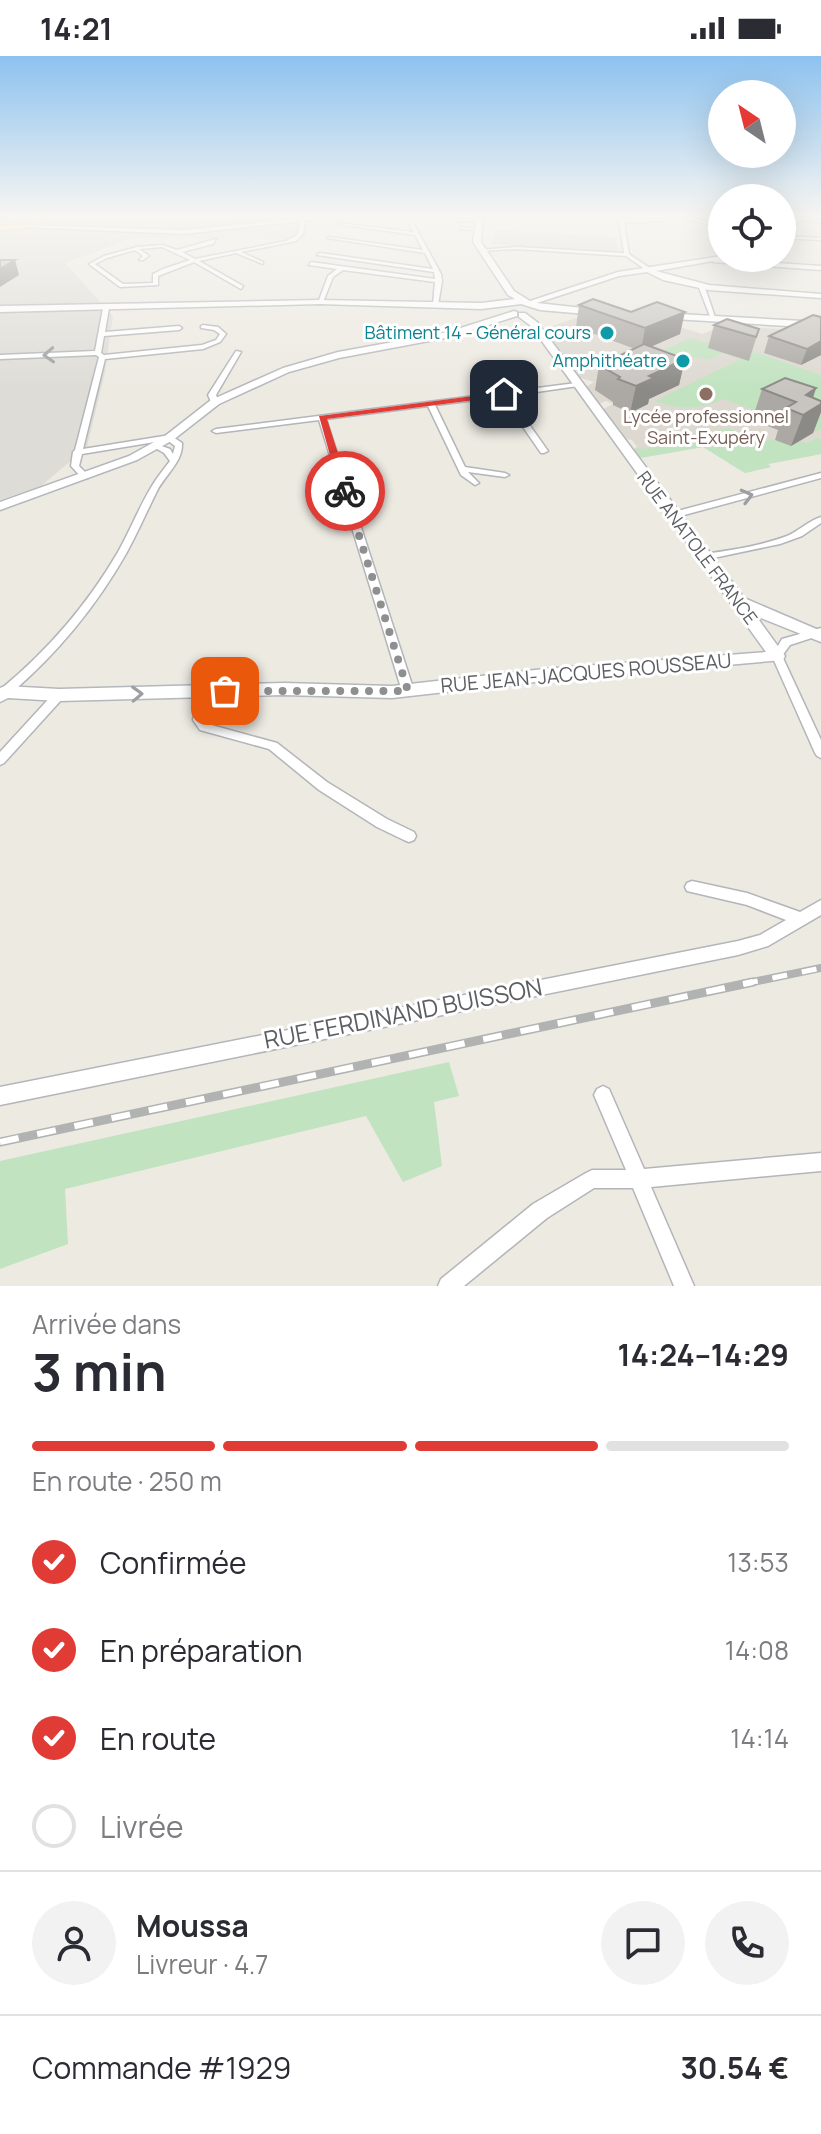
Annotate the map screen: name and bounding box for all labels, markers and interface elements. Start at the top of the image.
text: 14:21 [40,8,113,49]
north arrow [708,80,796,168]
map controls [708,80,796,272]
button: locate [708,184,796,272]
place label: Bâtiment 14 - Général cours [365,320,591,344]
marker: Bâtiment 14 - Général cours [598,324,616,342]
one-way arrow [42,346,55,363]
place label: Amphithéatre [553,348,667,372]
marker: Amphithéatre [674,352,692,370]
pin [470,360,538,428]
icon: home [482,372,526,416]
marker: Lycée professionnel Saint-Exupéry [697,385,715,403]
place label: Lycée professionnel Saint-Exupéry [623,404,789,449]
courier [305,451,385,531]
street label: RUE ANATOLE FRANCE [632,466,763,629]
icon: bike [323,469,367,513]
one-way arrow [740,489,753,505]
street label: RUE JEAN-JACQUES ROUSSEAU [439,646,732,699]
pin [191,657,259,725]
icon: bag [203,669,247,713]
one-way arrow [131,685,144,702]
street label: RUE FERDINAND BUISSON [261,969,545,1056]
text: Arrivée dans [32,1306,181,1342]
text: 14:24–14:29 [618,1334,789,1375]
text: 3 min [32,1336,167,1407]
text: En route · 250 m [32,1463,222,1499]
icon: check [32,1540,76,1584]
text: Confirmée [100,1542,246,1583]
text: 13:53 [727,1544,789,1580]
icon: check [32,1628,76,1672]
text: En préparation [100,1630,302,1671]
text: 14:08 [725,1632,789,1668]
icon: check [32,1716,76,1760]
text: En route [100,1718,216,1759]
text: 14:14 [730,1720,789,1756]
text: Livrée [100,1806,183,1847]
button: person [32,1901,116,1985]
button: chat [601,1901,685,1985]
button: phone [705,1901,789,1985]
text: Moussa [136,1905,249,1946]
text: Livreur · 4.7 [136,1946,268,1982]
text: Commande #1929 [32,2047,291,2088]
text: 30.54 € [680,2047,789,2088]

